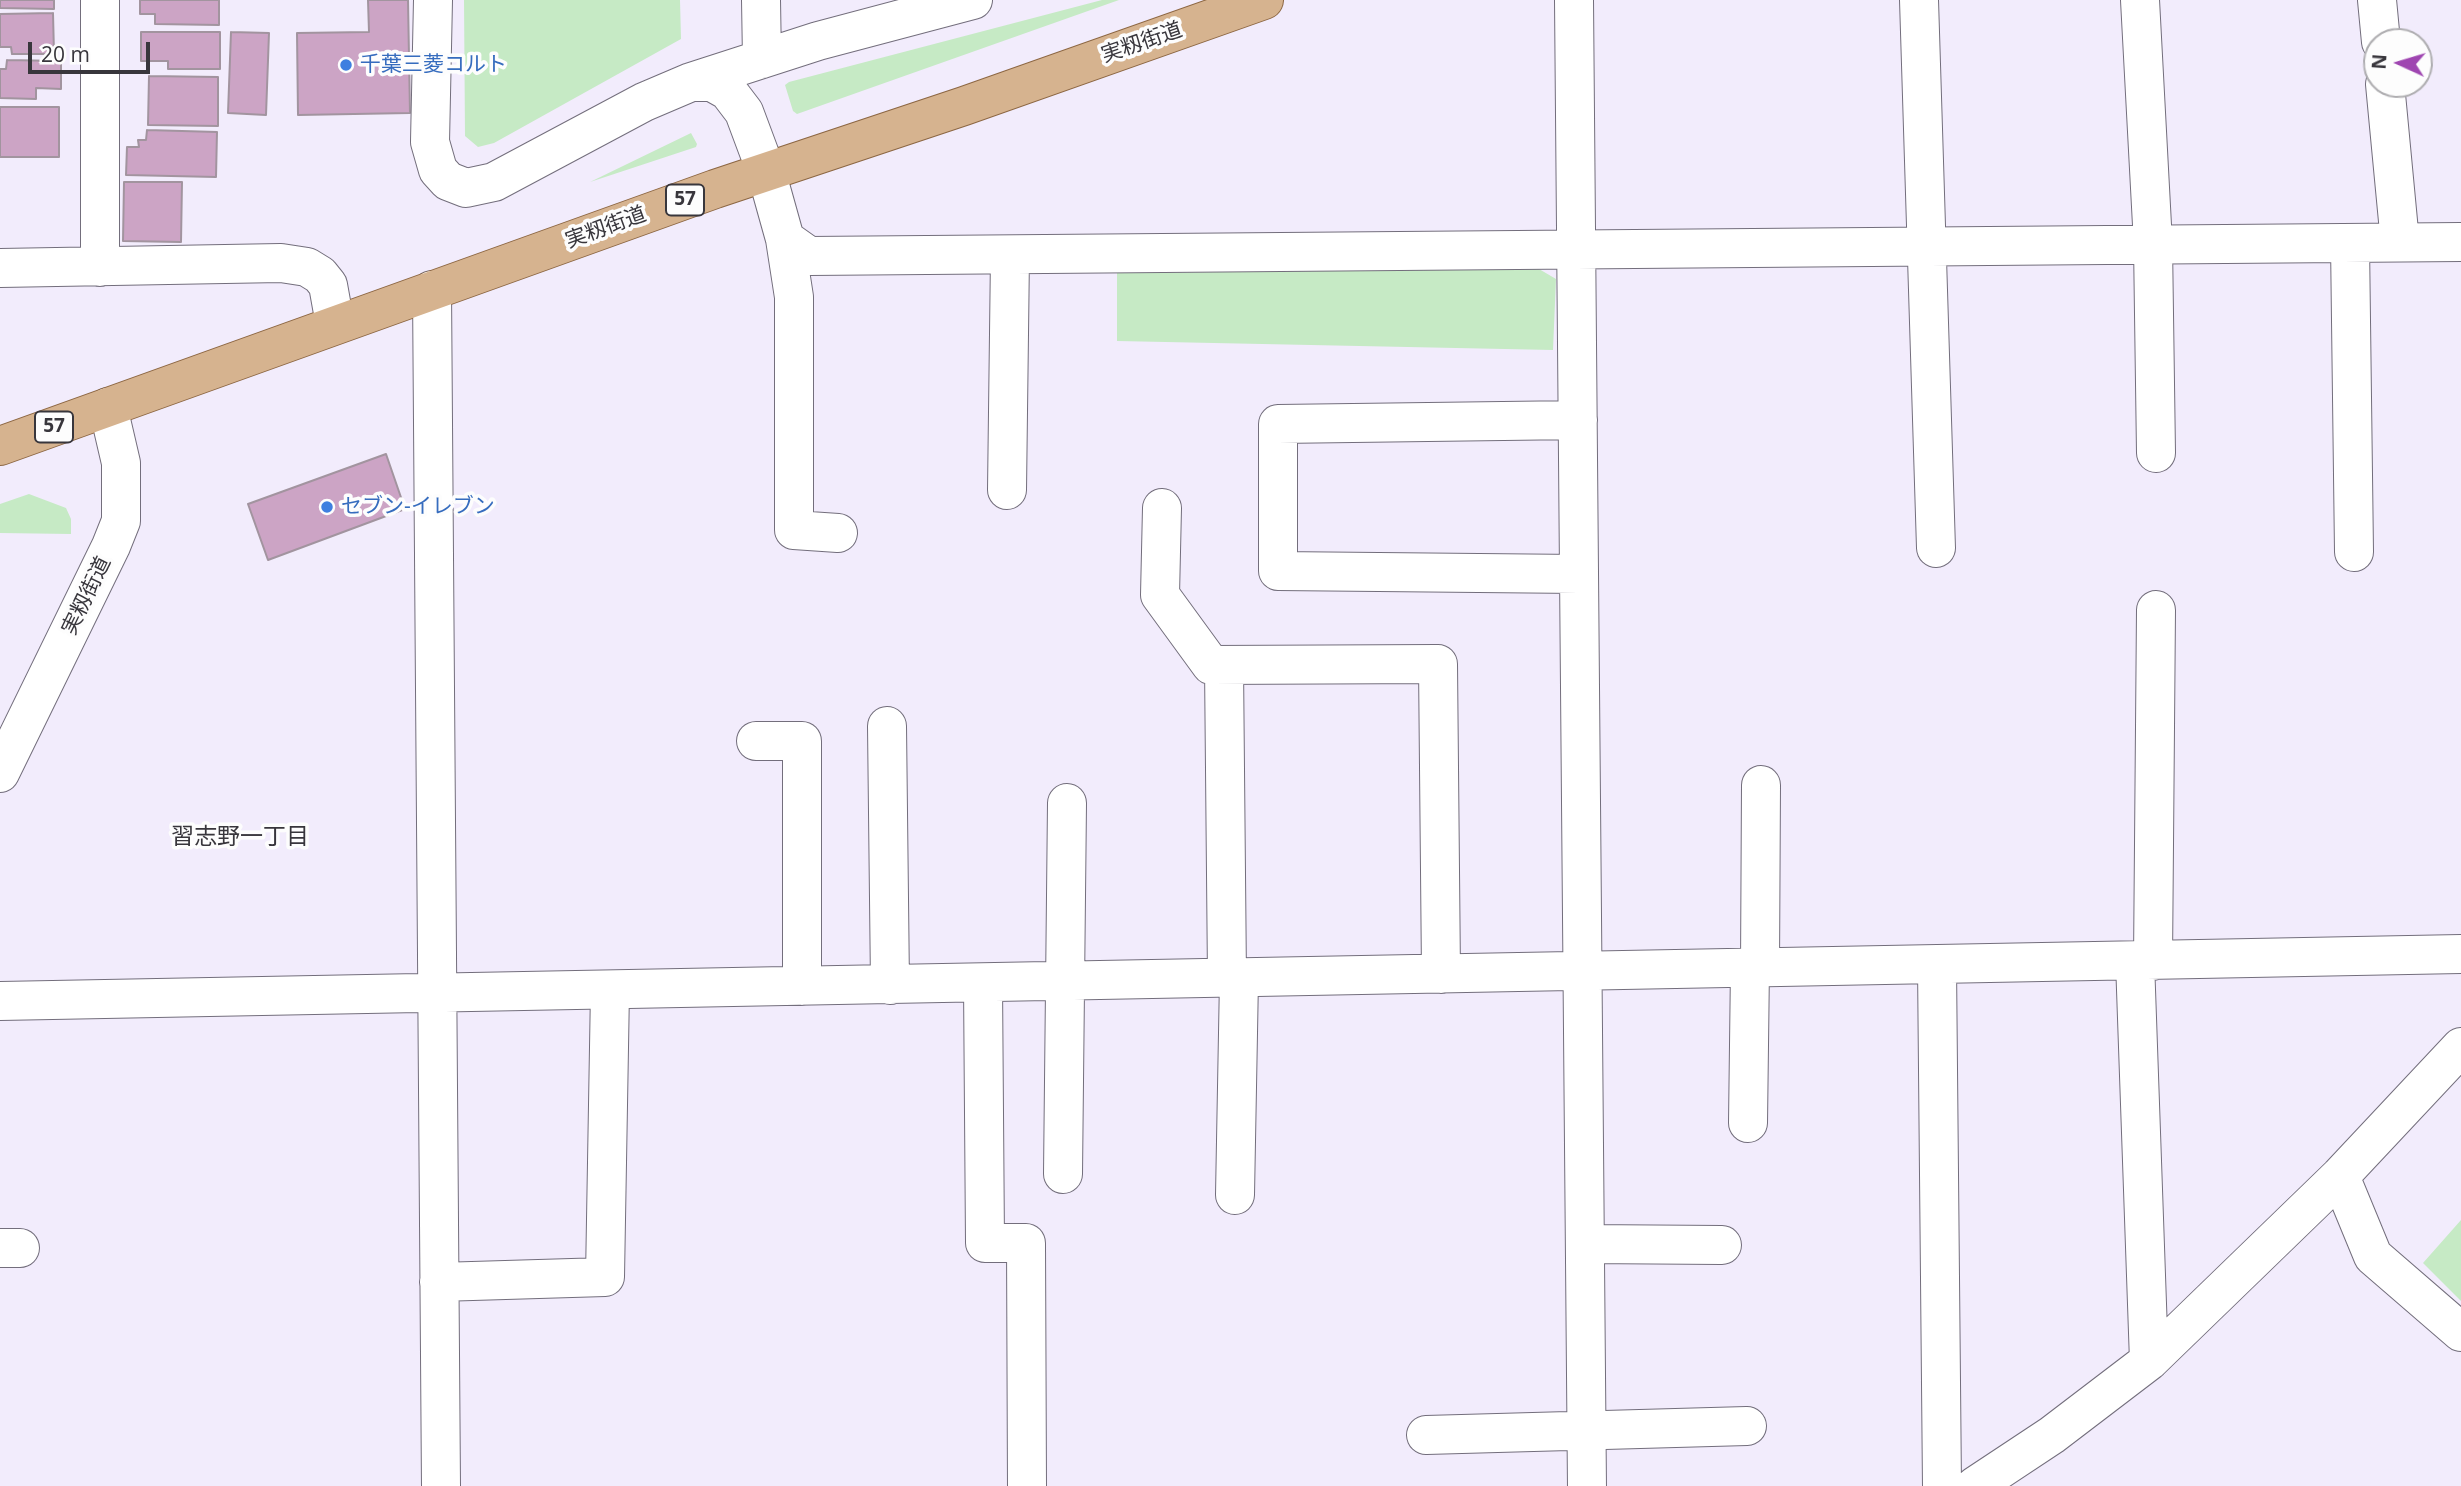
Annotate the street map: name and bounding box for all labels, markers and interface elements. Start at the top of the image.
street label: 実籾街道 [1098,17,1186,69]
scale bar [32,28,154,72]
north arrow [2363,28,2433,98]
text: 20 m [41,40,90,68]
place label: 千葉三菱コルト [360,52,507,78]
text: N [2366,53,2393,70]
marker: 千葉三菱コルト [338,57,354,73]
road number: 57 [666,184,704,216]
street label: 実籾街道 [562,202,650,254]
road number: 57 [35,412,73,442]
place label: セブン-イレブン [341,494,495,520]
marker: セブン-イレブン [319,499,335,515]
street label: 実籾街道 [57,553,117,639]
district label: 習志野一丁目 [171,823,309,851]

